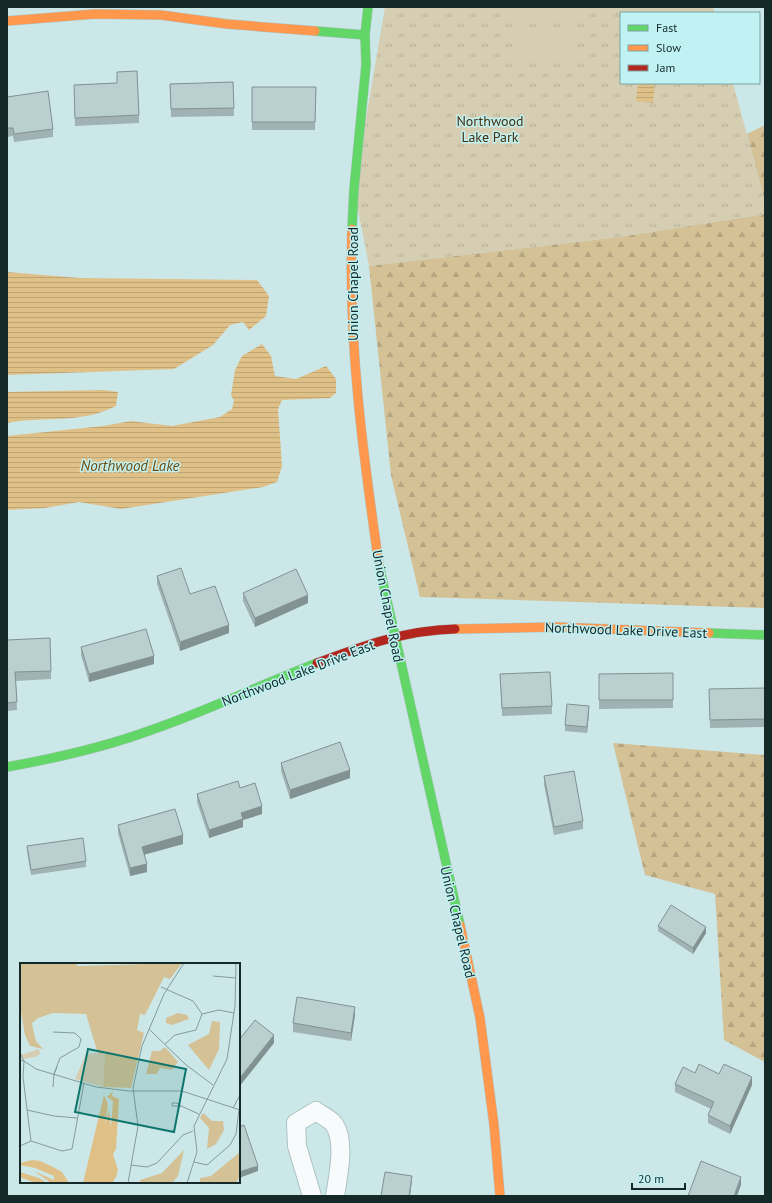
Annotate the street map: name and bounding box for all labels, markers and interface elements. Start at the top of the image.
legend [620,12,760,84]
text: Fast [656,20,677,35]
text: Slow [656,40,681,55]
text: Jam [655,60,675,75]
park label: Northwood Lake Park [456,112,524,146]
street label: Union Chapel Road [344,227,362,341]
water label: Northwood Lake [81,456,180,475]
street label: Union Chapel Road [368,548,408,664]
street label: Northwood Lake Drive East [545,618,708,642]
street label: Northwood Lake Drive East [219,635,377,711]
street label: Union Chapel Road [436,864,480,980]
inset map [20,963,240,1183]
scale bar [632,1165,685,1191]
text: 20 m [638,1171,664,1186]

